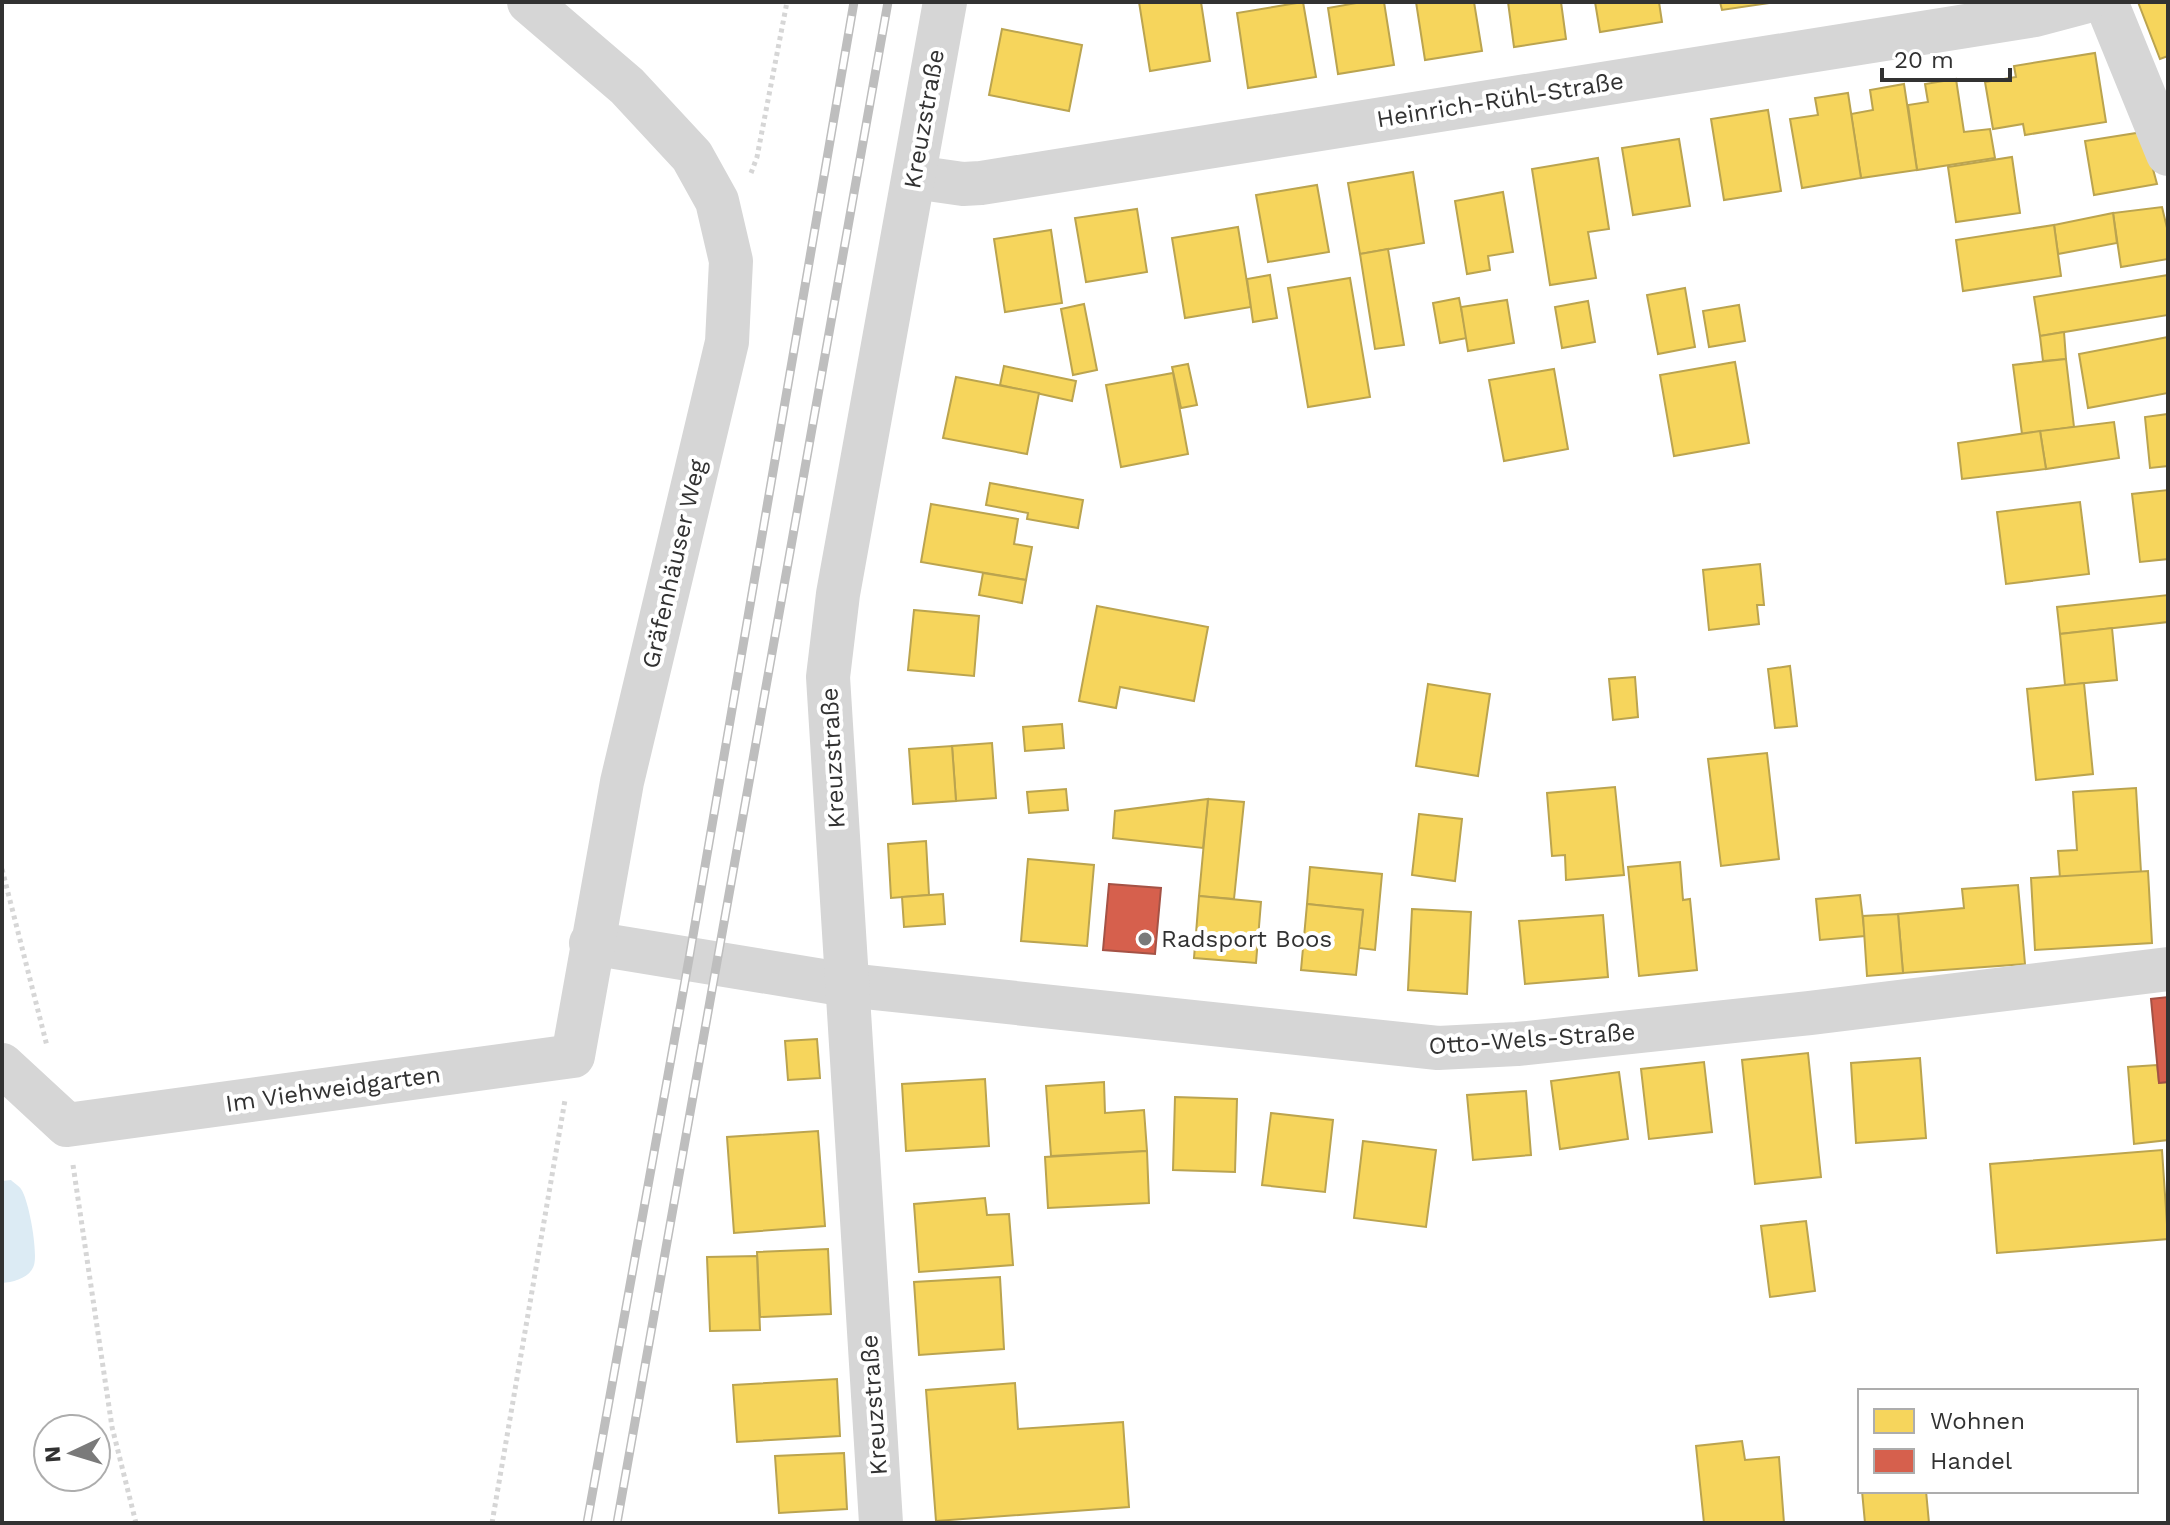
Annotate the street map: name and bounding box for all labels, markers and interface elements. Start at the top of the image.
scale bar [1882,32,2010,82]
text: 20 m [1894,46,1954,74]
street label: Kreuzstraße [898,47,950,191]
street label: Heinrich-Rühl-Straße [1374,67,1626,133]
street label: Gräfenhäuser Weg [636,457,712,671]
street label: Kreuzstraße [815,687,851,829]
place label: Radsport Boos [1161,925,1332,953]
marker: Radsport Boos [1136,930,1154,948]
street label: Otto-Wels-Straße [1428,1018,1636,1060]
street label: Im Viehweidgarten [224,1060,442,1118]
street label: Kreuzstraße [855,1334,893,1476]
legend [1858,1389,2138,1493]
text: Wohnen [1930,1407,2025,1435]
north arrow [32,1413,112,1493]
text: N [40,1445,66,1463]
text: Handel [1930,1447,2013,1475]

